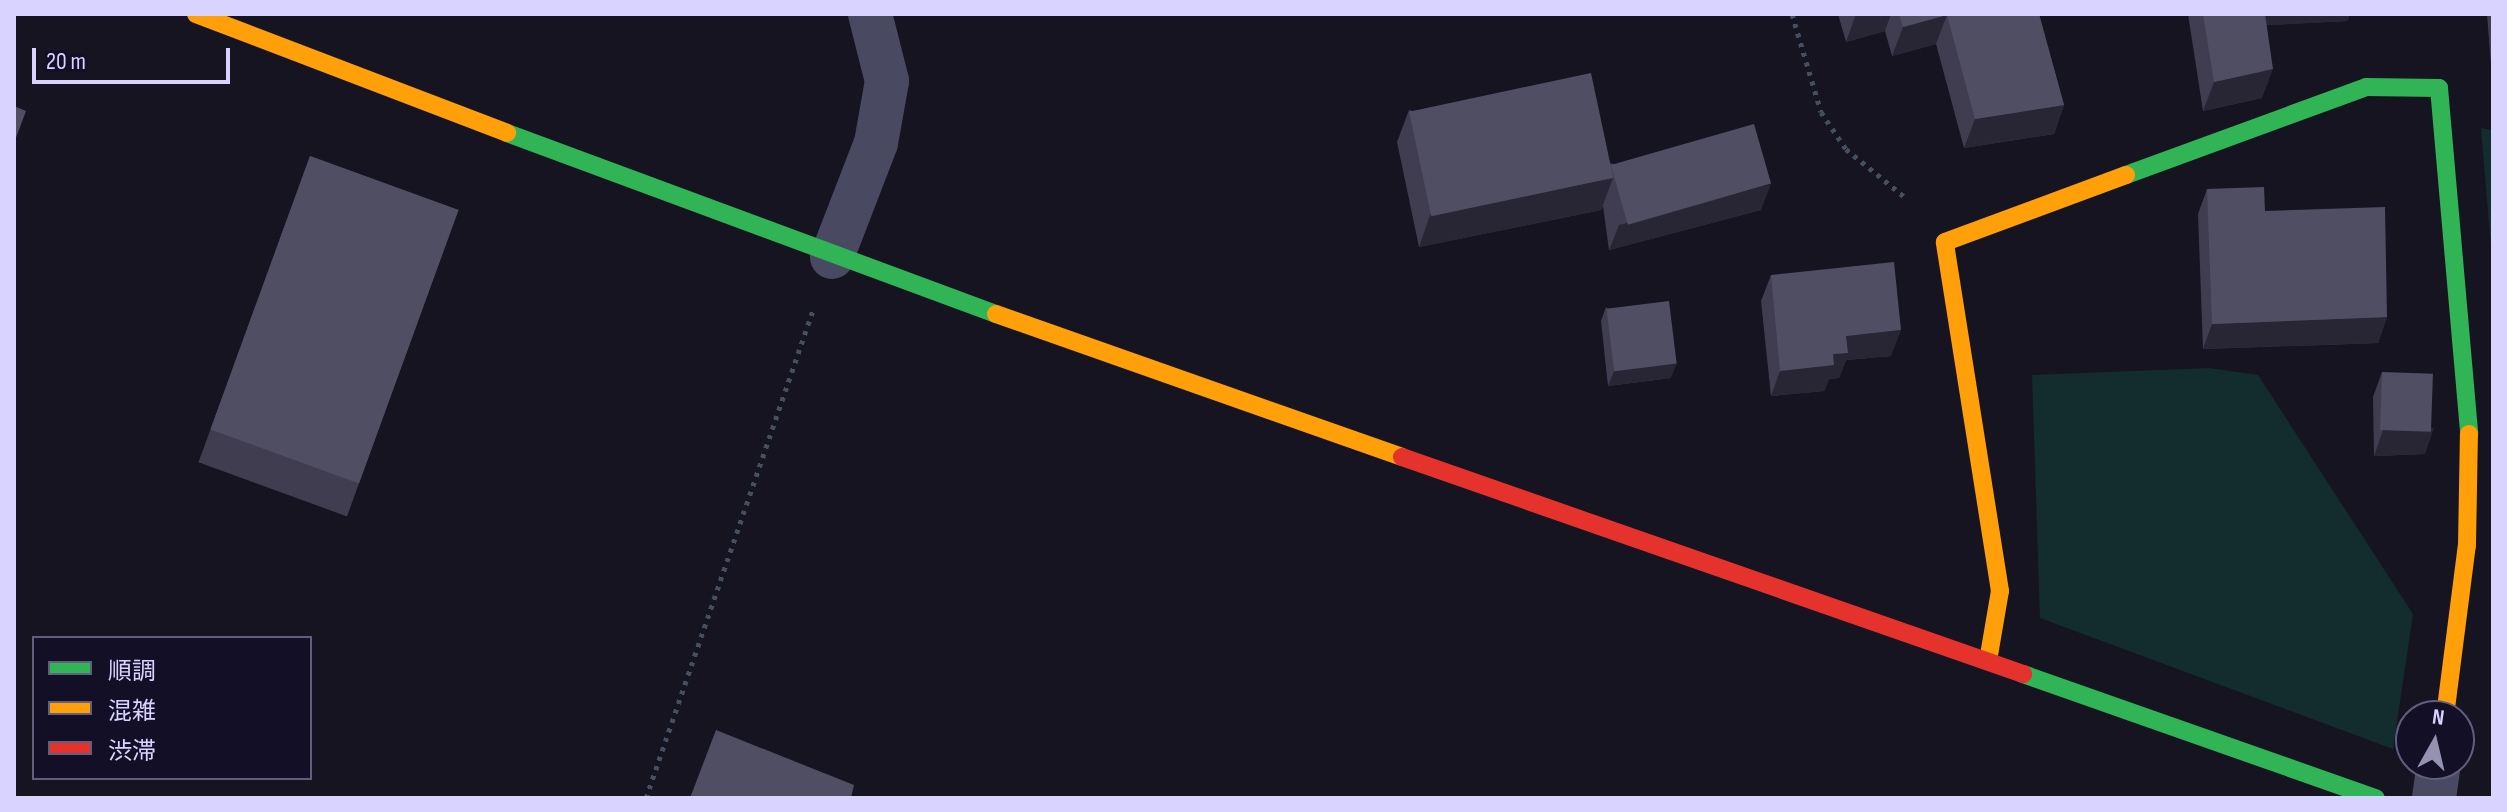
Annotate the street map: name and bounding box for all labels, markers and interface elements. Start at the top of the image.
scale bar [36,32,234,82]
text: 20 m [46,47,86,76]
legend [32,636,312,780]
text: 順調 [108,657,156,686]
text: 混雑 [108,697,156,726]
north arrow [2395,700,2475,780]
text: N [2430,704,2446,732]
text: 渋滞 [108,737,156,766]

